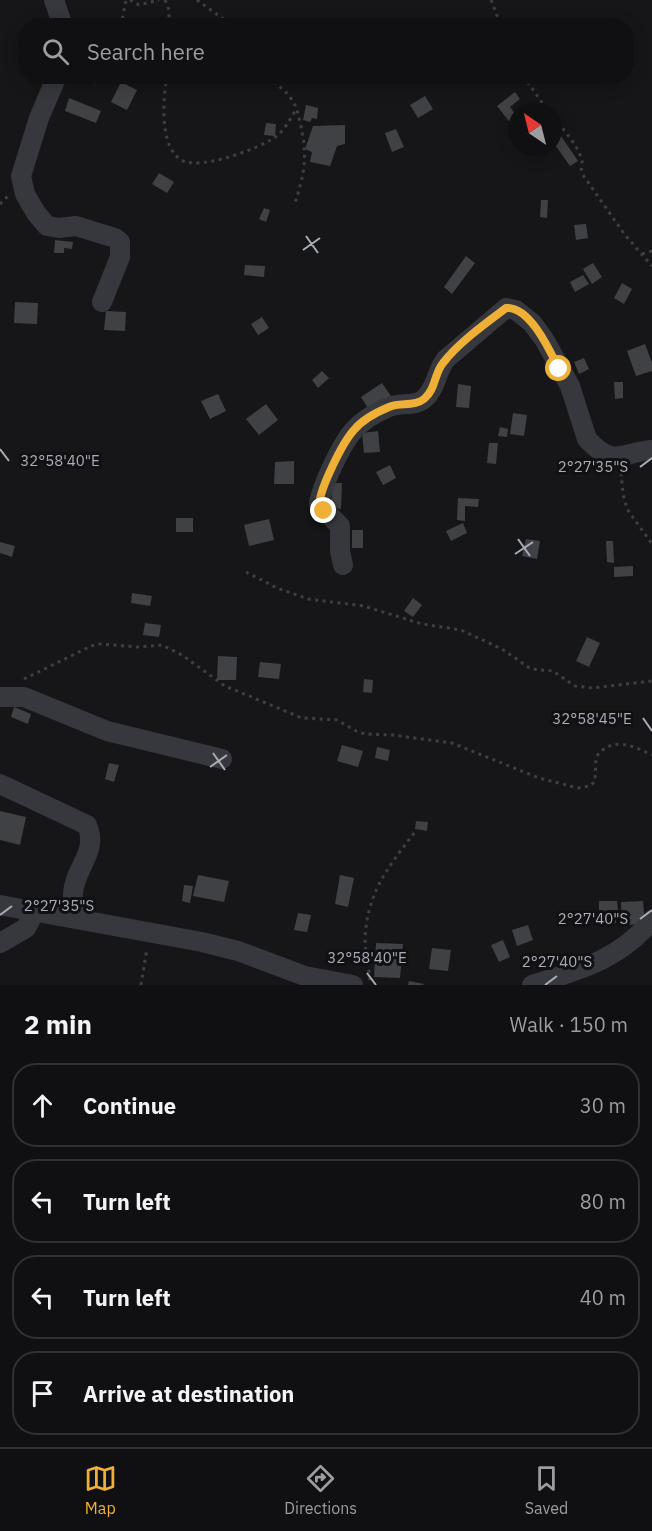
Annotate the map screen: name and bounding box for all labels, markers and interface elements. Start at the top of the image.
search box [18,18,634,84]
icon: search [39,35,72,68]
text: Search here [87,37,205,66]
north arrow [508,102,562,156]
route start [545,355,571,381]
text: 32°58'40"E [20,451,100,470]
text: 2°27'35"S [558,457,628,476]
route end [310,497,336,523]
text: 32°58'45"E [552,709,632,728]
text: 2°27'35"S [24,896,94,915]
text: 2°27'40"S [558,909,628,928]
text: 32°58'40"E [327,948,407,967]
text: 2°27'40"S [522,952,592,971]
text: 2 min [24,1007,92,1041]
text: Walk · 150 m [510,1011,628,1038]
icon: ahead [26,1089,59,1122]
text: Continue [83,1091,176,1120]
text: 30 m [580,1092,626,1119]
icon: left [26,1185,59,1218]
text: Turn left [83,1187,171,1216]
text: 80 m [580,1188,626,1215]
icon: left [26,1281,59,1314]
text: Turn left [83,1283,171,1312]
text: 40 m [580,1284,626,1311]
icon: arrive [26,1377,59,1410]
text: Arrive at destination [83,1379,294,1408]
tab: Map [84,1462,117,1518]
tab: Directions [284,1462,357,1518]
tab: Saved [525,1462,568,1518]

